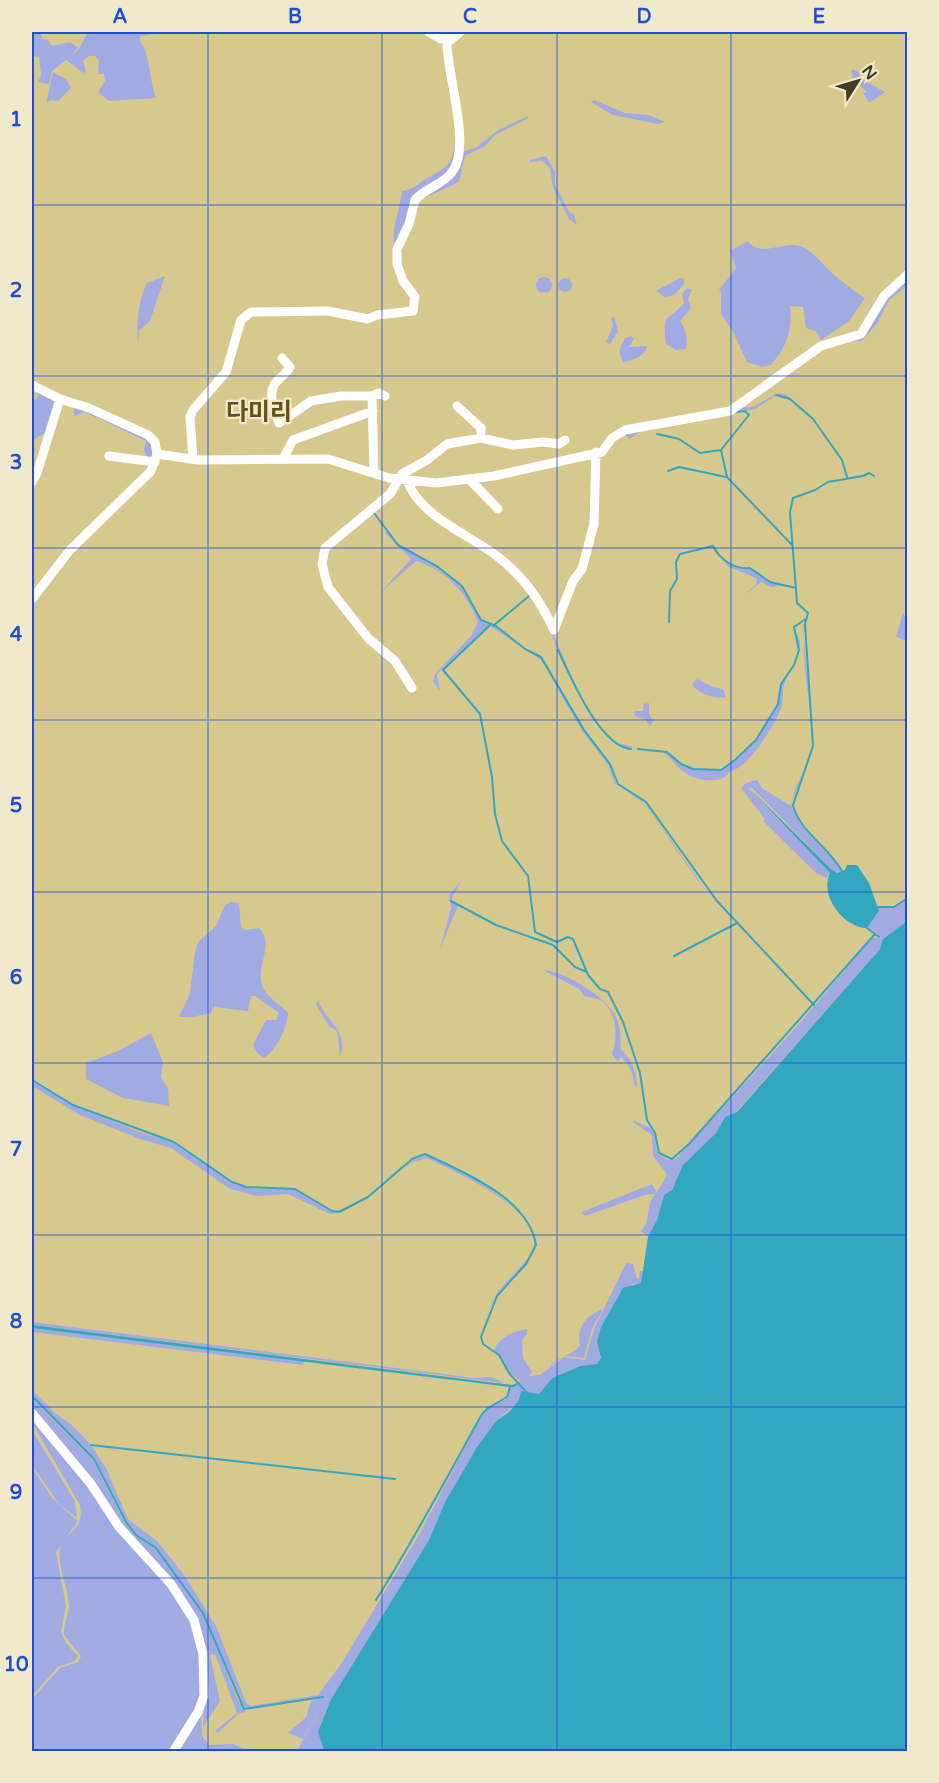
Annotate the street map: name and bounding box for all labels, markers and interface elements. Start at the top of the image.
text: A [113,5,128,29]
text: B [288,5,302,29]
text: C [463,5,477,29]
text: D [636,5,652,29]
text: E [813,5,826,29]
north arrow [828,51,888,111]
text: N [857,61,881,84]
text: 1 [10,108,22,132]
text: 2 [10,279,22,303]
district label: 다미리 [226,398,292,427]
text: 3 [10,451,22,475]
text: 4 [10,623,23,647]
text: 5 [10,794,22,818]
text: 6 [10,966,22,990]
text: 7 [10,1138,22,1162]
text: 8 [10,1310,22,1334]
text: 9 [10,1481,22,1505]
text: 10 [3,1653,29,1677]

